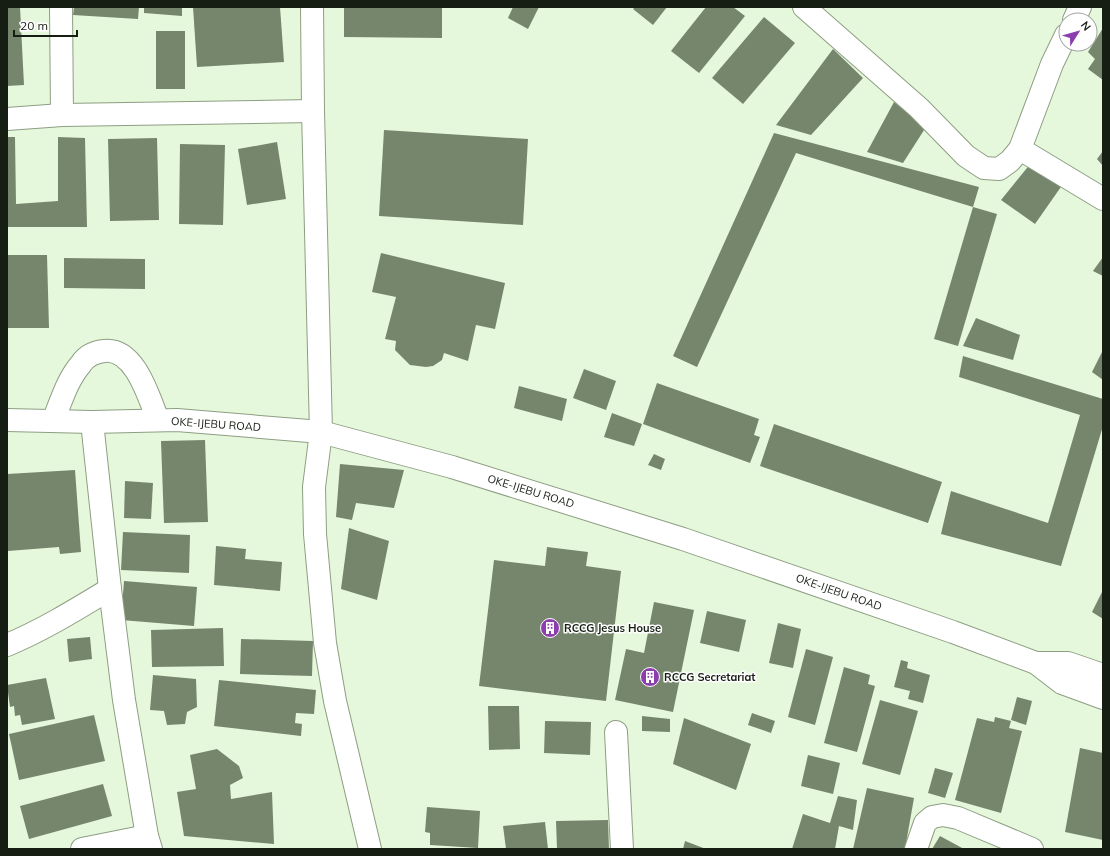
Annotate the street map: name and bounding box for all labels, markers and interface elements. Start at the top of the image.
scale bar [14,12,77,38]
north arrow [1058,12,1098,52]
text: 20 m [20,18,48,33]
text: N [1078,18,1094,34]
street label: OKE-IJEBU ROAD [171,414,261,434]
street label: OKE-IJEBU ROAD [486,471,576,511]
street label: OKE-IJEBU ROAD [794,571,884,613]
building icon: RCCG Jesus House [539,617,561,639]
place label: RCCG Jesus House [564,621,661,635]
building icon: RCCG Secretariat [639,666,661,688]
place label: RCCG Secretariat [664,670,755,684]

